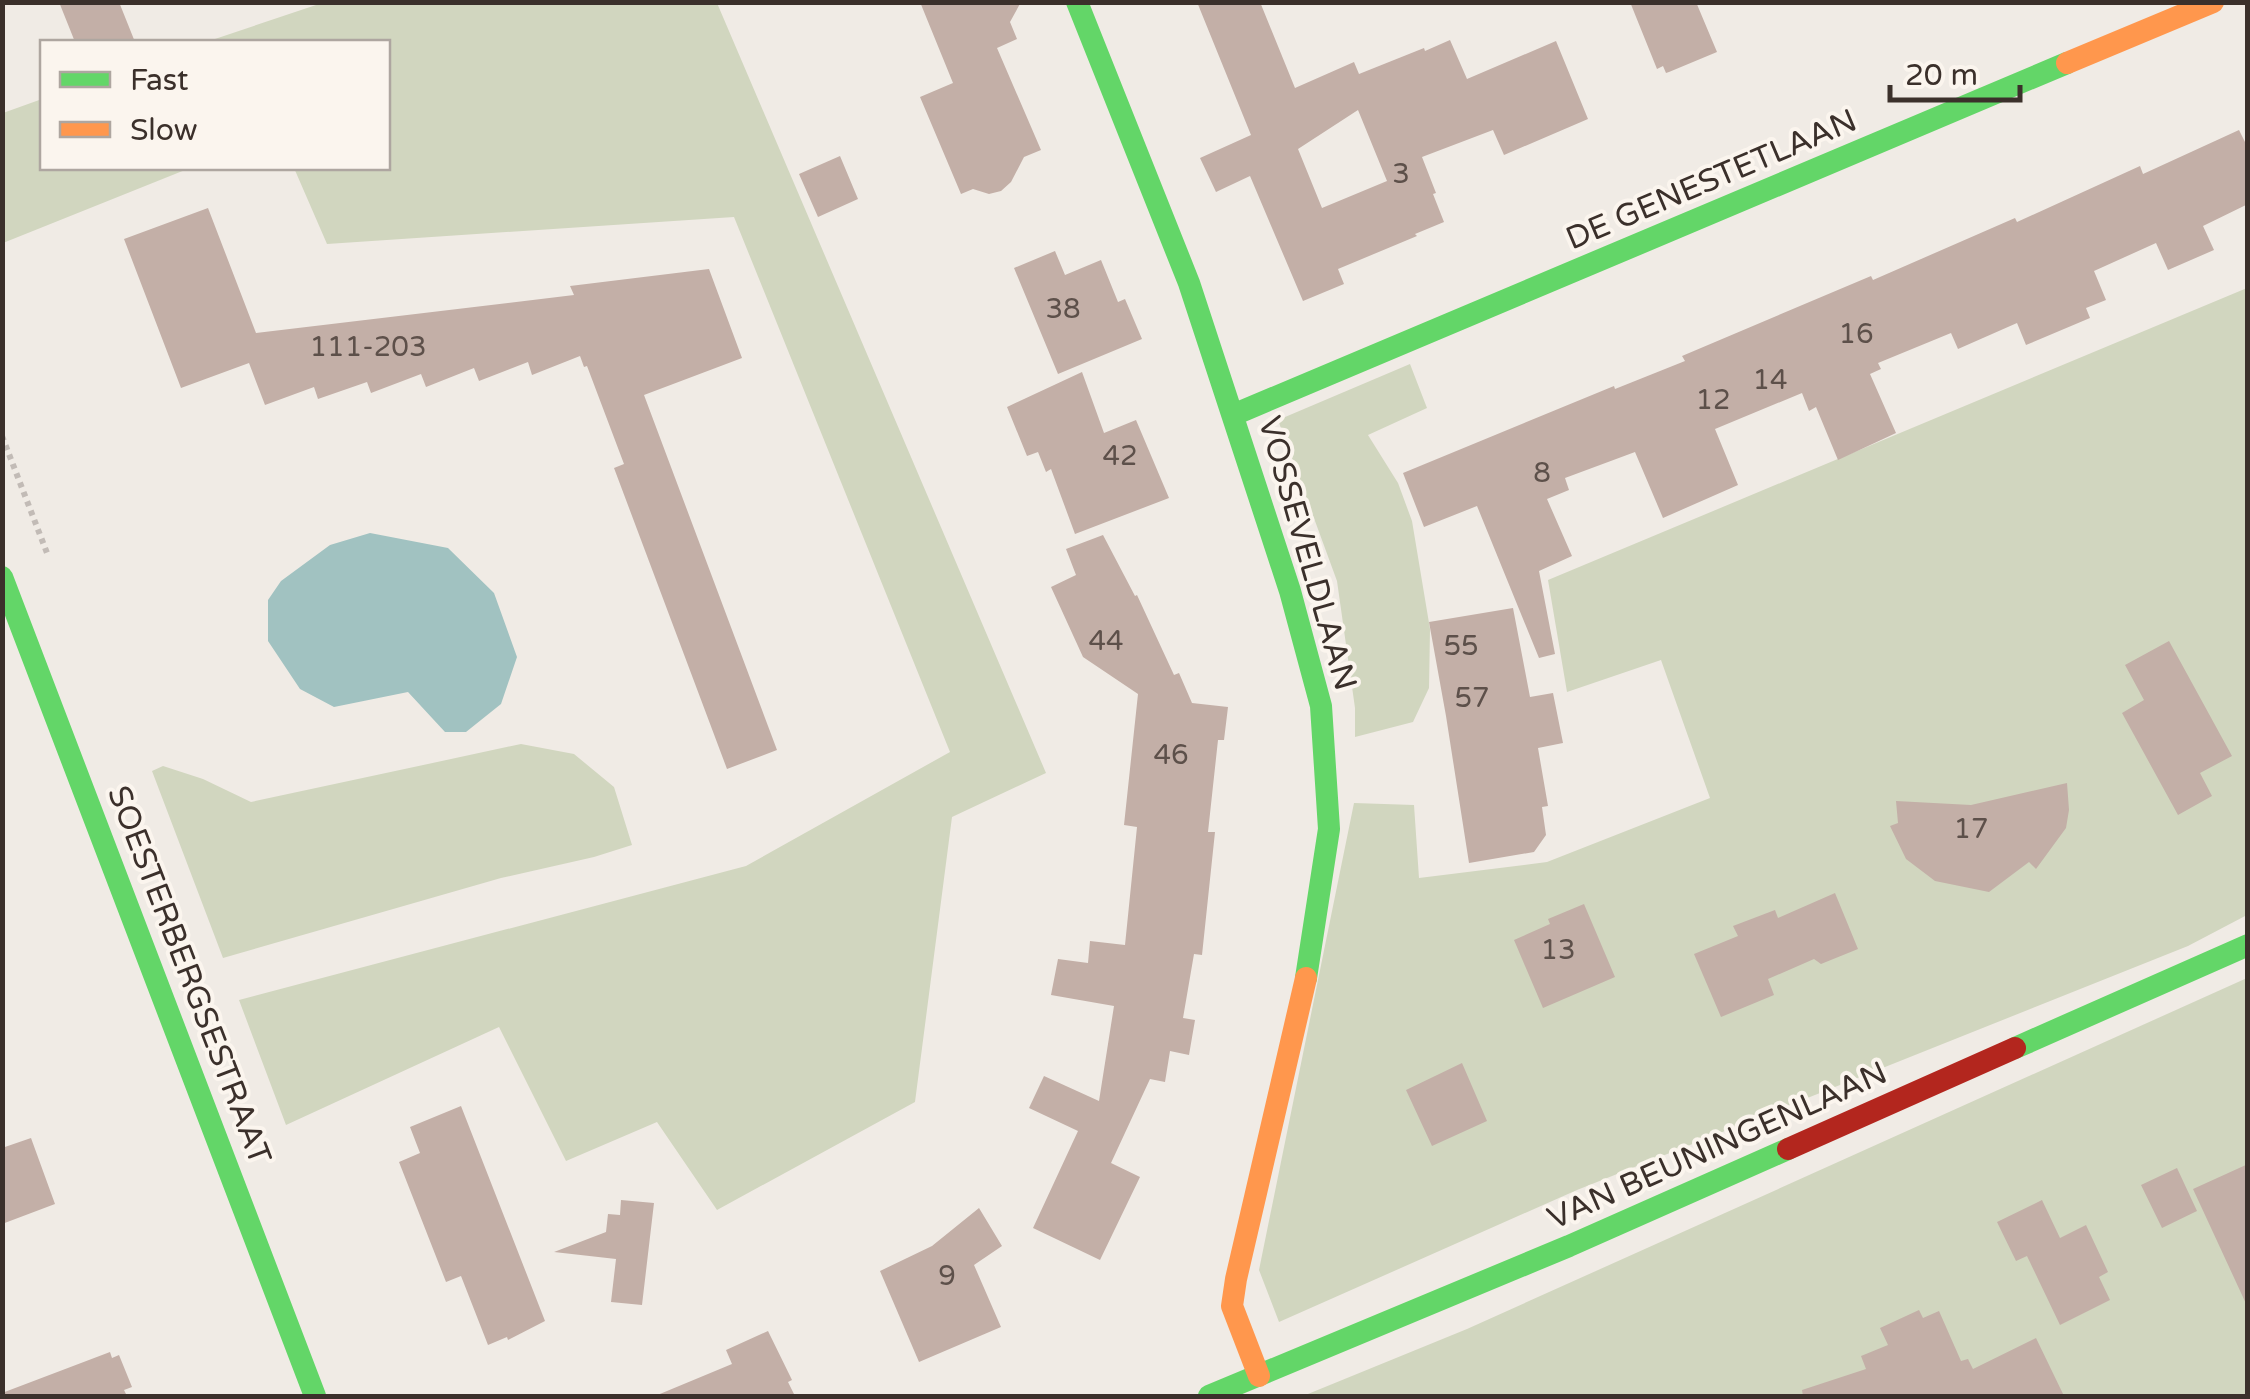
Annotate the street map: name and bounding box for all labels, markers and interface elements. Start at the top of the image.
legend [40,40,390,170]
scale bar [1890,40,2020,102]
text: 20 m [1905,57,1978,94]
text: Fast [130,62,189,99]
street label: DE GENESTETLAAN [1560,101,1862,258]
text: Slow [130,112,198,149]
house number: 3 [1392,157,1410,191]
house number: 38 [1045,292,1081,326]
house number: 16 [1838,317,1874,351]
house number: 111-203 [310,330,426,364]
house number: 14 [1752,363,1788,397]
house number: 12 [1695,383,1731,417]
street label: VOSSEVELDLAAN [1250,412,1364,695]
house number: 42 [1102,439,1138,473]
house number: 8 [1533,456,1551,490]
house number: 44 [1088,624,1124,658]
house number: 55 [1443,629,1479,663]
house number: 57 [1454,681,1490,715]
house number: 46 [1153,738,1189,772]
street label: SOESTERBERGSESTRAAT [99,781,279,1171]
house number: 17 [1953,812,1989,846]
house number: 13 [1540,933,1576,967]
street label: VAN BEUNINGENLAAN [1542,1054,1893,1238]
house number: 9 [938,1259,956,1293]

